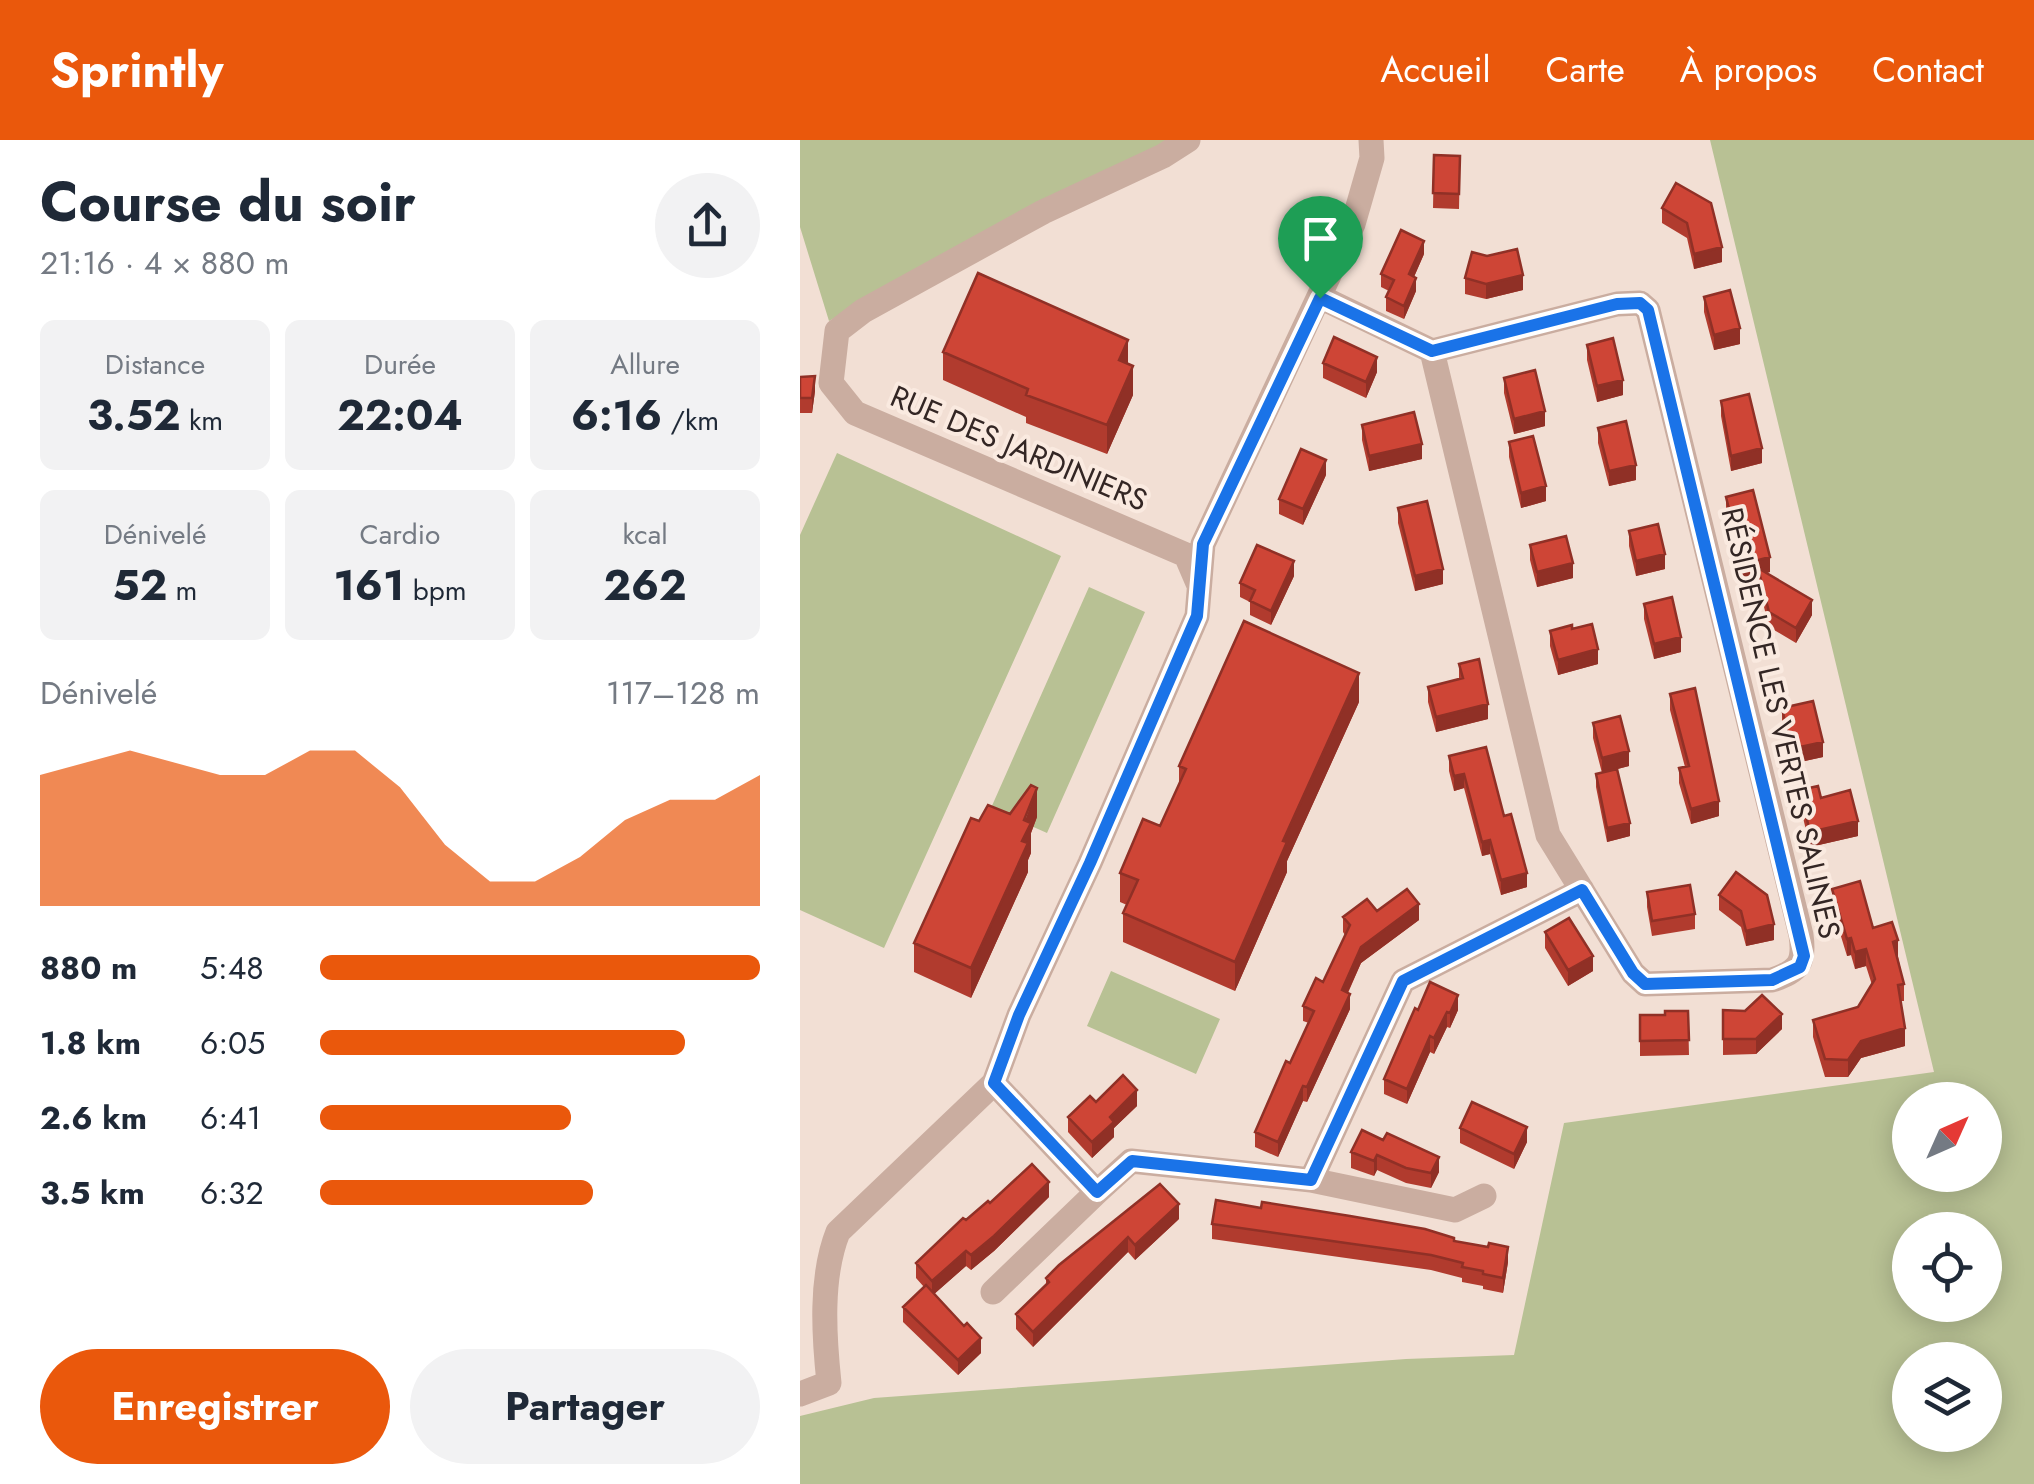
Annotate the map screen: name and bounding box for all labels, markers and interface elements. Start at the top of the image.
text: Sprintly [50,36,223,105]
text: Accueil [1380,45,1491,95]
text: Carte [1546,45,1625,95]
text: À propos [1680,45,1817,95]
text: Contact [1872,45,1984,95]
text: Course du soir [40,162,416,242]
button: share [655,173,760,278]
pin [1278,196,1363,299]
icon: arrive [1293,211,1348,266]
text: 21:16 · 4 × 880 m [40,240,289,286]
text: Distance [105,344,205,385]
text: Durée [364,344,436,385]
text: Allure [610,344,680,385]
street label: RUE DES JARDINIERS [884,374,1154,522]
text: 3.52 [87,385,181,446]
text: 22:04 [337,385,463,446]
text: 6:16 [571,385,662,446]
text: km [181,400,223,441]
text: /km [662,400,719,441]
street label: RÉSIDENCE LES VERTES SALINES [1710,503,1852,943]
text: Dénivelé [104,514,206,555]
text: Cardio [360,514,440,555]
text: kcal [622,514,668,555]
text: 52 [113,555,167,616]
text: 161 [333,555,404,616]
text: 262 [603,555,687,616]
text: m [167,570,197,611]
text: bpm [404,570,467,611]
text: Dénivelé [40,670,157,716]
text: 117–128 m [606,670,760,716]
text: 880 m [40,945,137,991]
text: 5:48 [200,945,264,991]
text: 1.8 km [40,1020,141,1066]
text: 6:05 [200,1020,265,1066]
north arrow [1892,1082,2002,1192]
map controls [1892,1082,2002,1452]
text: 2.6 km [40,1095,147,1141]
text: 6:41 [200,1095,261,1141]
text: 3.5 km [40,1170,145,1216]
text: 6:32 [200,1170,264,1216]
button: locate [1892,1212,2002,1322]
button: layers [1892,1342,2002,1452]
button: Enregistrer [40,1349,390,1464]
button: Partager [410,1349,760,1464]

